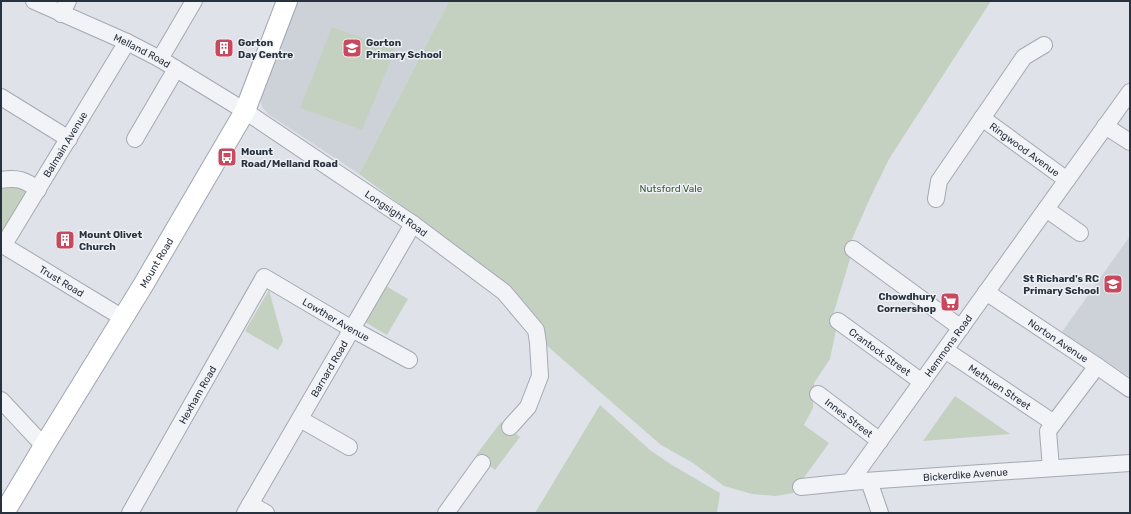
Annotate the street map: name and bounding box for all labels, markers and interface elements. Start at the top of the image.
street label: Melland Road [112,32,172,71]
building icon: Gorton Day Centre [213,37,235,59]
place label: Gorton Day Centre [238,37,293,61]
school or university icon: Gorton Primary School [341,37,363,59]
place label: Gorton Primary School [366,37,442,61]
street label: Balmain Avenue [41,109,90,180]
street label: Ringwood Avenue [987,121,1062,180]
bus stop icon: Mount Road/Melland Road [216,146,238,168]
place label: Mount Road/Melland Road [241,146,338,170]
park label: Nutsford Vale [640,183,703,195]
street label: Longsight Road [362,188,429,240]
building icon: Mount Olivet Church [54,229,76,251]
place label: Mount Olivet Church [79,229,142,253]
street label: Mount Road [138,236,176,290]
street label: Trust Road [37,264,86,300]
place label: St Richard's RC Primary School [1023,273,1099,297]
school or university icon: St Richard's RC Primary School [1102,273,1124,295]
place label: Chowdhury Cornershop [877,291,936,315]
supermarket icon: Chowdhury Cornershop [939,291,961,313]
street label: Lowther Avenue [300,296,372,345]
street label: Hemmons Road [922,313,975,380]
street label: Norton Avenue [1026,317,1090,366]
street label: Crantock Street [846,326,913,379]
street label: Barnard Road [309,339,351,400]
street label: Methuen Street [966,362,1033,413]
street label: Hexham Road [177,364,219,426]
street label: Innes Street [822,396,875,440]
street label: Bickerdike Avenue [923,466,1009,484]

